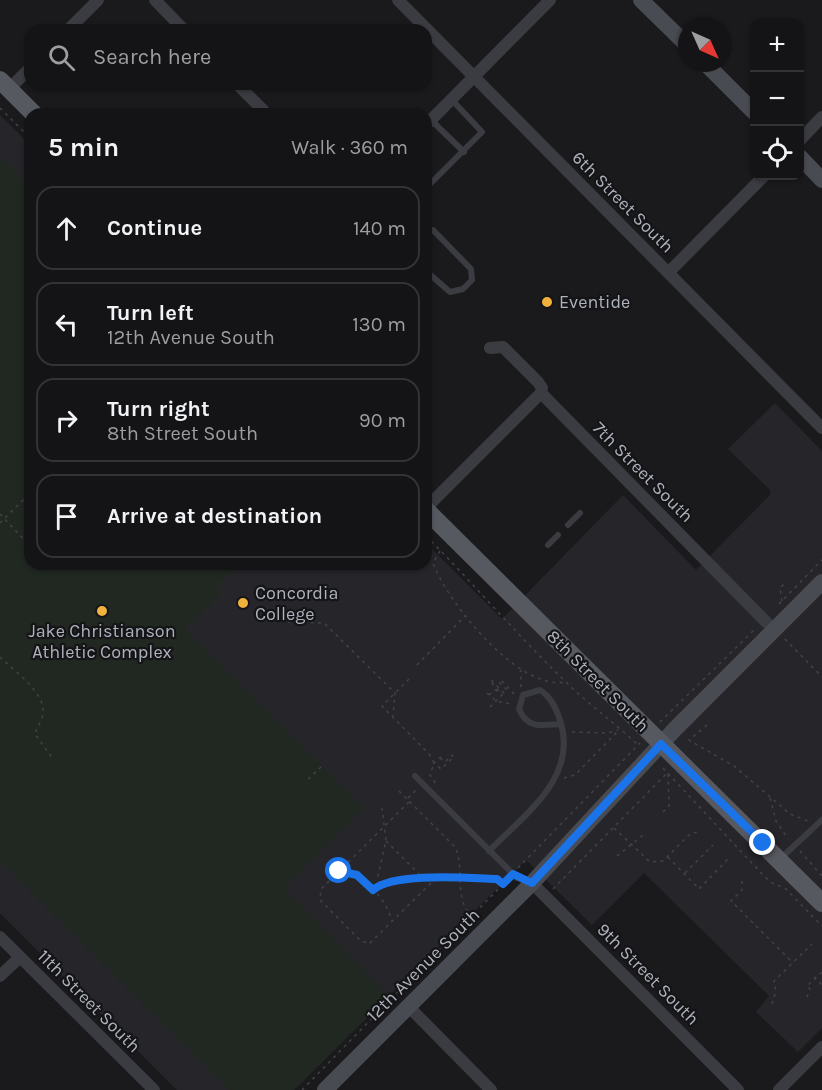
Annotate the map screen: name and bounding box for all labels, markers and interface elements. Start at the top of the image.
north arrow [678,18,732,72]
map controls [750,18,804,180]
button: + [750,18,804,72]
search box [24,24,432,90]
icon: search [45,41,78,74]
text: Search here [93,44,211,70]
button: − [750,72,804,126]
button: locate [750,126,804,180]
text: 5 min [48,132,119,163]
text: Walk · 360 m [291,136,408,159]
street label: 6th Street South [567,146,679,258]
icon: ahead [50,212,83,245]
text: Continue [107,215,202,241]
text: 140 m [353,217,406,240]
place label: Eventide [559,291,630,313]
marker: Eventide [540,295,554,309]
text: Turn left [107,300,194,326]
icon: left [50,308,83,341]
text: 130 m [352,313,406,336]
text: 12th Avenue South [107,326,275,349]
text: Turn right [107,396,210,422]
icon: right [50,404,83,437]
text: 90 m [359,409,406,432]
street label: 7th Street South [588,417,698,527]
text: 8th Street South [107,422,258,445]
icon: arrive [50,500,83,533]
text: Arrive at destination [107,503,322,529]
place label: Concordia College [255,582,338,625]
marker: Concordia College [236,596,250,610]
marker: Jake Christianson Athletic Complex [95,604,109,618]
place label: Jake Christianson Athletic Complex [28,620,176,663]
street label: 8th Street South [542,625,654,737]
route end [749,829,775,855]
route start [325,857,351,883]
street label: 12th Avenue South [362,904,484,1026]
street label: 9th Street South [592,918,704,1030]
street label: 11th Street South [33,945,145,1057]

